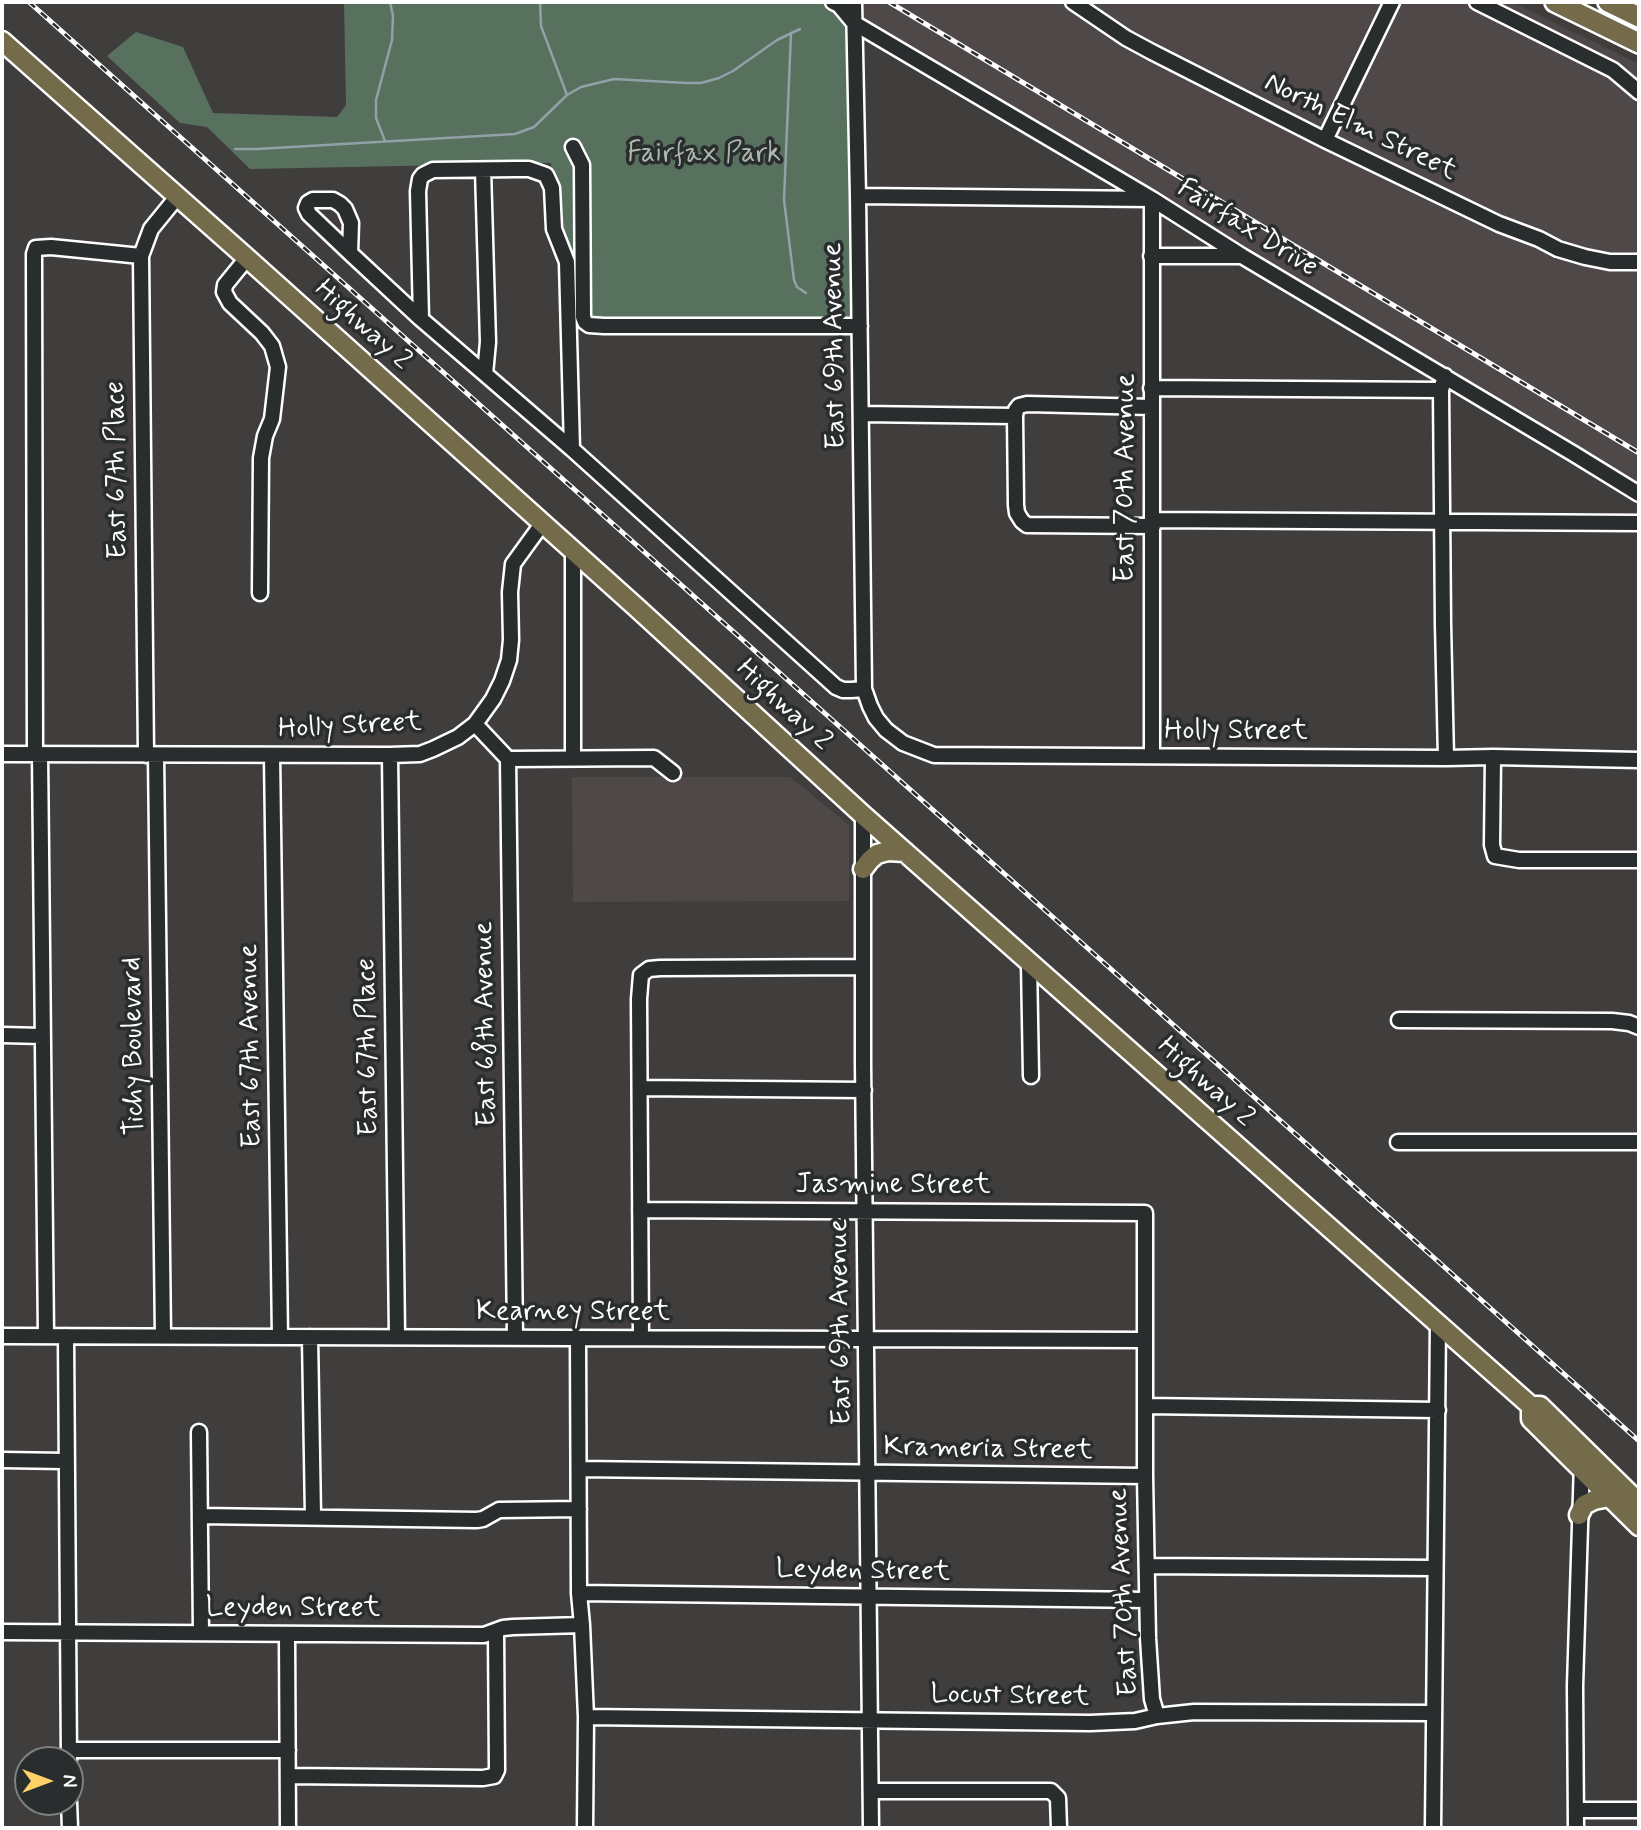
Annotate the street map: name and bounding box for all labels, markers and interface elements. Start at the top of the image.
street label: North Elm Street [1258,67,1462,189]
park label: Fairfax Park [627,138,781,172]
street label: Fairfax Drive [1170,172,1324,286]
street label: East 69th Avenue [817,242,855,450]
street label: Highway 2 [307,274,417,378]
street label: East 70th Avenue [1110,374,1144,582]
street label: East 67th Place [100,381,136,559]
street label: Highway 2 [728,653,838,759]
street label: Holly Street [277,706,423,748]
street label: Holly Street [1164,715,1308,749]
street label: East 68th Avenue [468,921,506,1127]
street label: East 67th Avenue [233,944,271,1148]
street label: Tichy Boulevard [117,956,153,1136]
street label: East 67th Place [351,958,387,1136]
street label: Highway 2 [1150,1031,1260,1135]
street label: Jasmine Street [795,1169,991,1203]
street label: East 69th Avenue [823,1218,861,1426]
street label: Kearney Street [476,1296,670,1330]
street label: Krameria Street [883,1431,1093,1469]
street label: East 70th Avenue [1103,1487,1147,1697]
street label: Leyden Street [776,1554,950,1590]
street label: Leyden Street [206,1592,380,1626]
street label: Locust Street [930,1679,1090,1715]
north arrow [14,1746,84,1816]
text: N [56,1775,81,1787]

